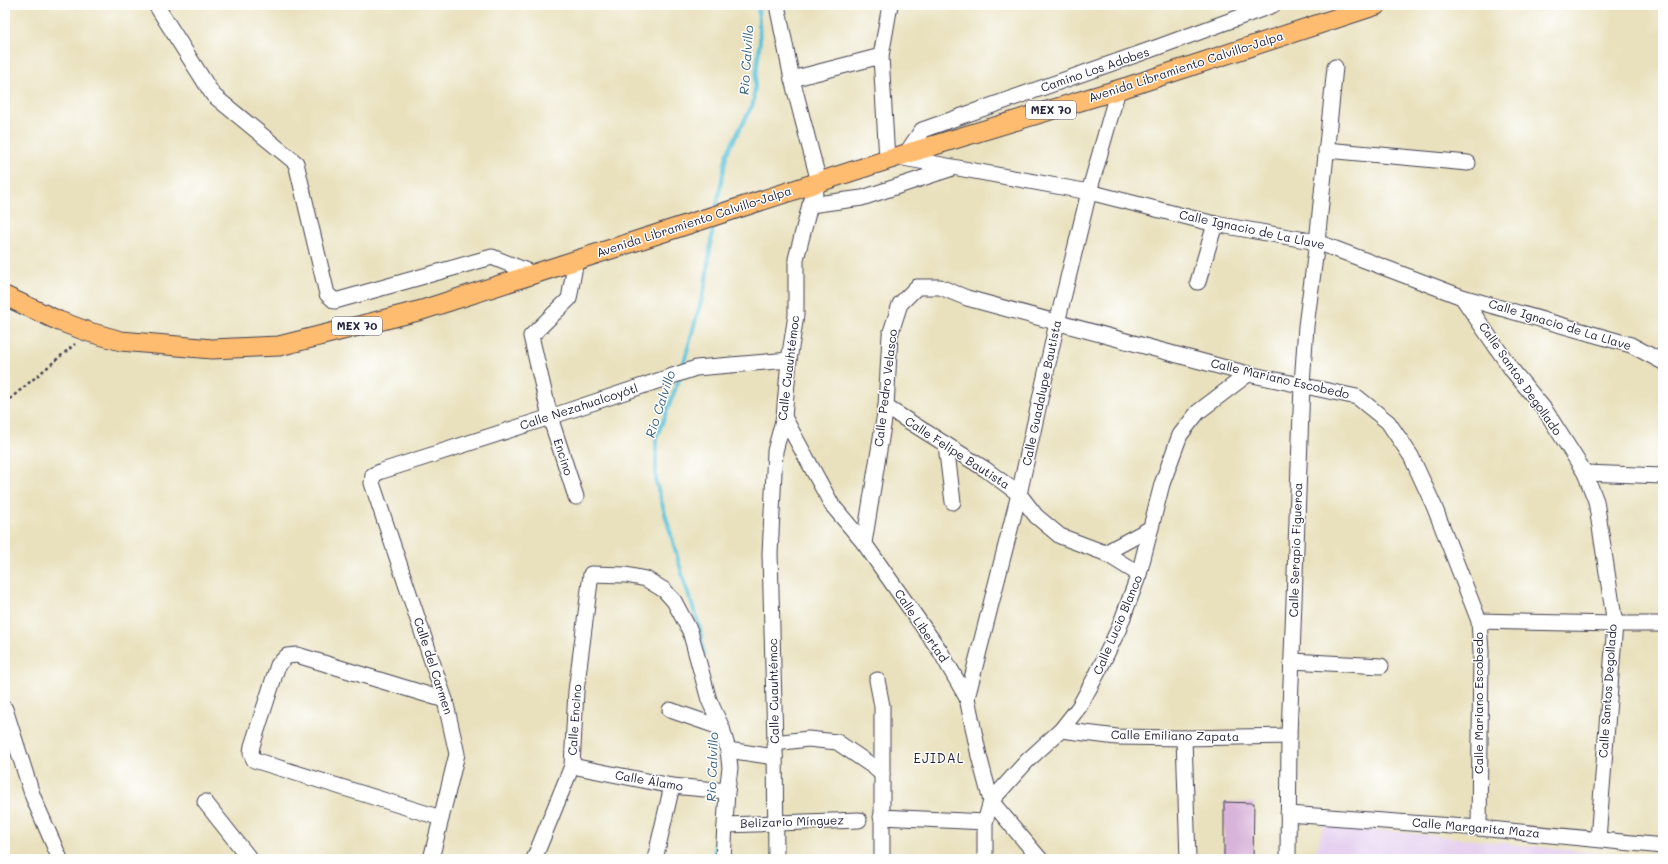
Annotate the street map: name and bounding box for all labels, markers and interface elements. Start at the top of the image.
water label: Rio Calvillo [735,24,756,95]
street label: Avenida Libramiento Calvillo-Jalpa [1086,27,1285,105]
street label: Camino Los Adobes [1038,43,1151,95]
road number: MEX 70 [1026,101,1076,119]
street label: Avenida Libramiento Calvillo-Jalpa [594,182,793,260]
street label: Calle Ignacio de La Llave [1178,206,1326,252]
street label: Calle Ignacio de La Llave [1487,295,1634,353]
street label: Calle Cuauhtémoc [774,314,802,421]
road number: MEX 70 [332,317,382,335]
street label: Calle Guadalupe Bautista [1018,318,1064,467]
street label: Calle Santos Degollado [1476,319,1566,438]
street label: Calle Pedro Velasco [870,328,900,448]
street label: Calle Mariano Escobedo [1209,354,1351,402]
water label: Rio Calvillo [641,368,678,440]
street label: Calle Nezahualcoyótl [518,379,640,433]
street label: Calle Felipe Bautista [902,412,1013,492]
street label: Encino [550,436,577,477]
street label: Calle Serapio Figueroa [1285,482,1305,618]
street label: Calle Lucio Blanco [1089,572,1145,677]
street label: Calle Libertad [891,586,952,665]
street label: Calle del Carmen [411,615,457,716]
street label: Calle Santos Degollado [1594,623,1620,758]
street label: Calle Mariano Escobedo [1470,632,1486,774]
street label: Calle Cuauhtémoc [764,638,782,744]
street label: Calle Encino [564,684,584,756]
street label: Calle Emiliano Zapata [1111,726,1239,744]
water label: Rio Calvillo [702,731,721,802]
district label: EJIDAL [913,749,965,766]
street label: Calle Álamo [614,766,684,794]
street label: Belizario Mínguez [740,811,845,831]
street label: Calle Margarita Maza [1411,813,1541,841]

